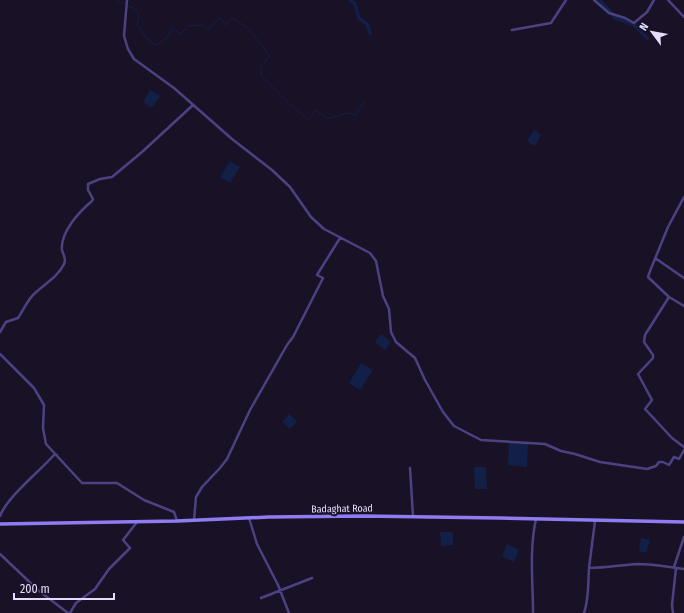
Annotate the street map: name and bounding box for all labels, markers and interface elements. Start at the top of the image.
north arrow [632,12,672,52]
text: N [637,21,651,33]
street label: Badaghat Road [311,502,373,516]
scale bar [14,575,114,601]
text: 200 m [20,582,50,596]

